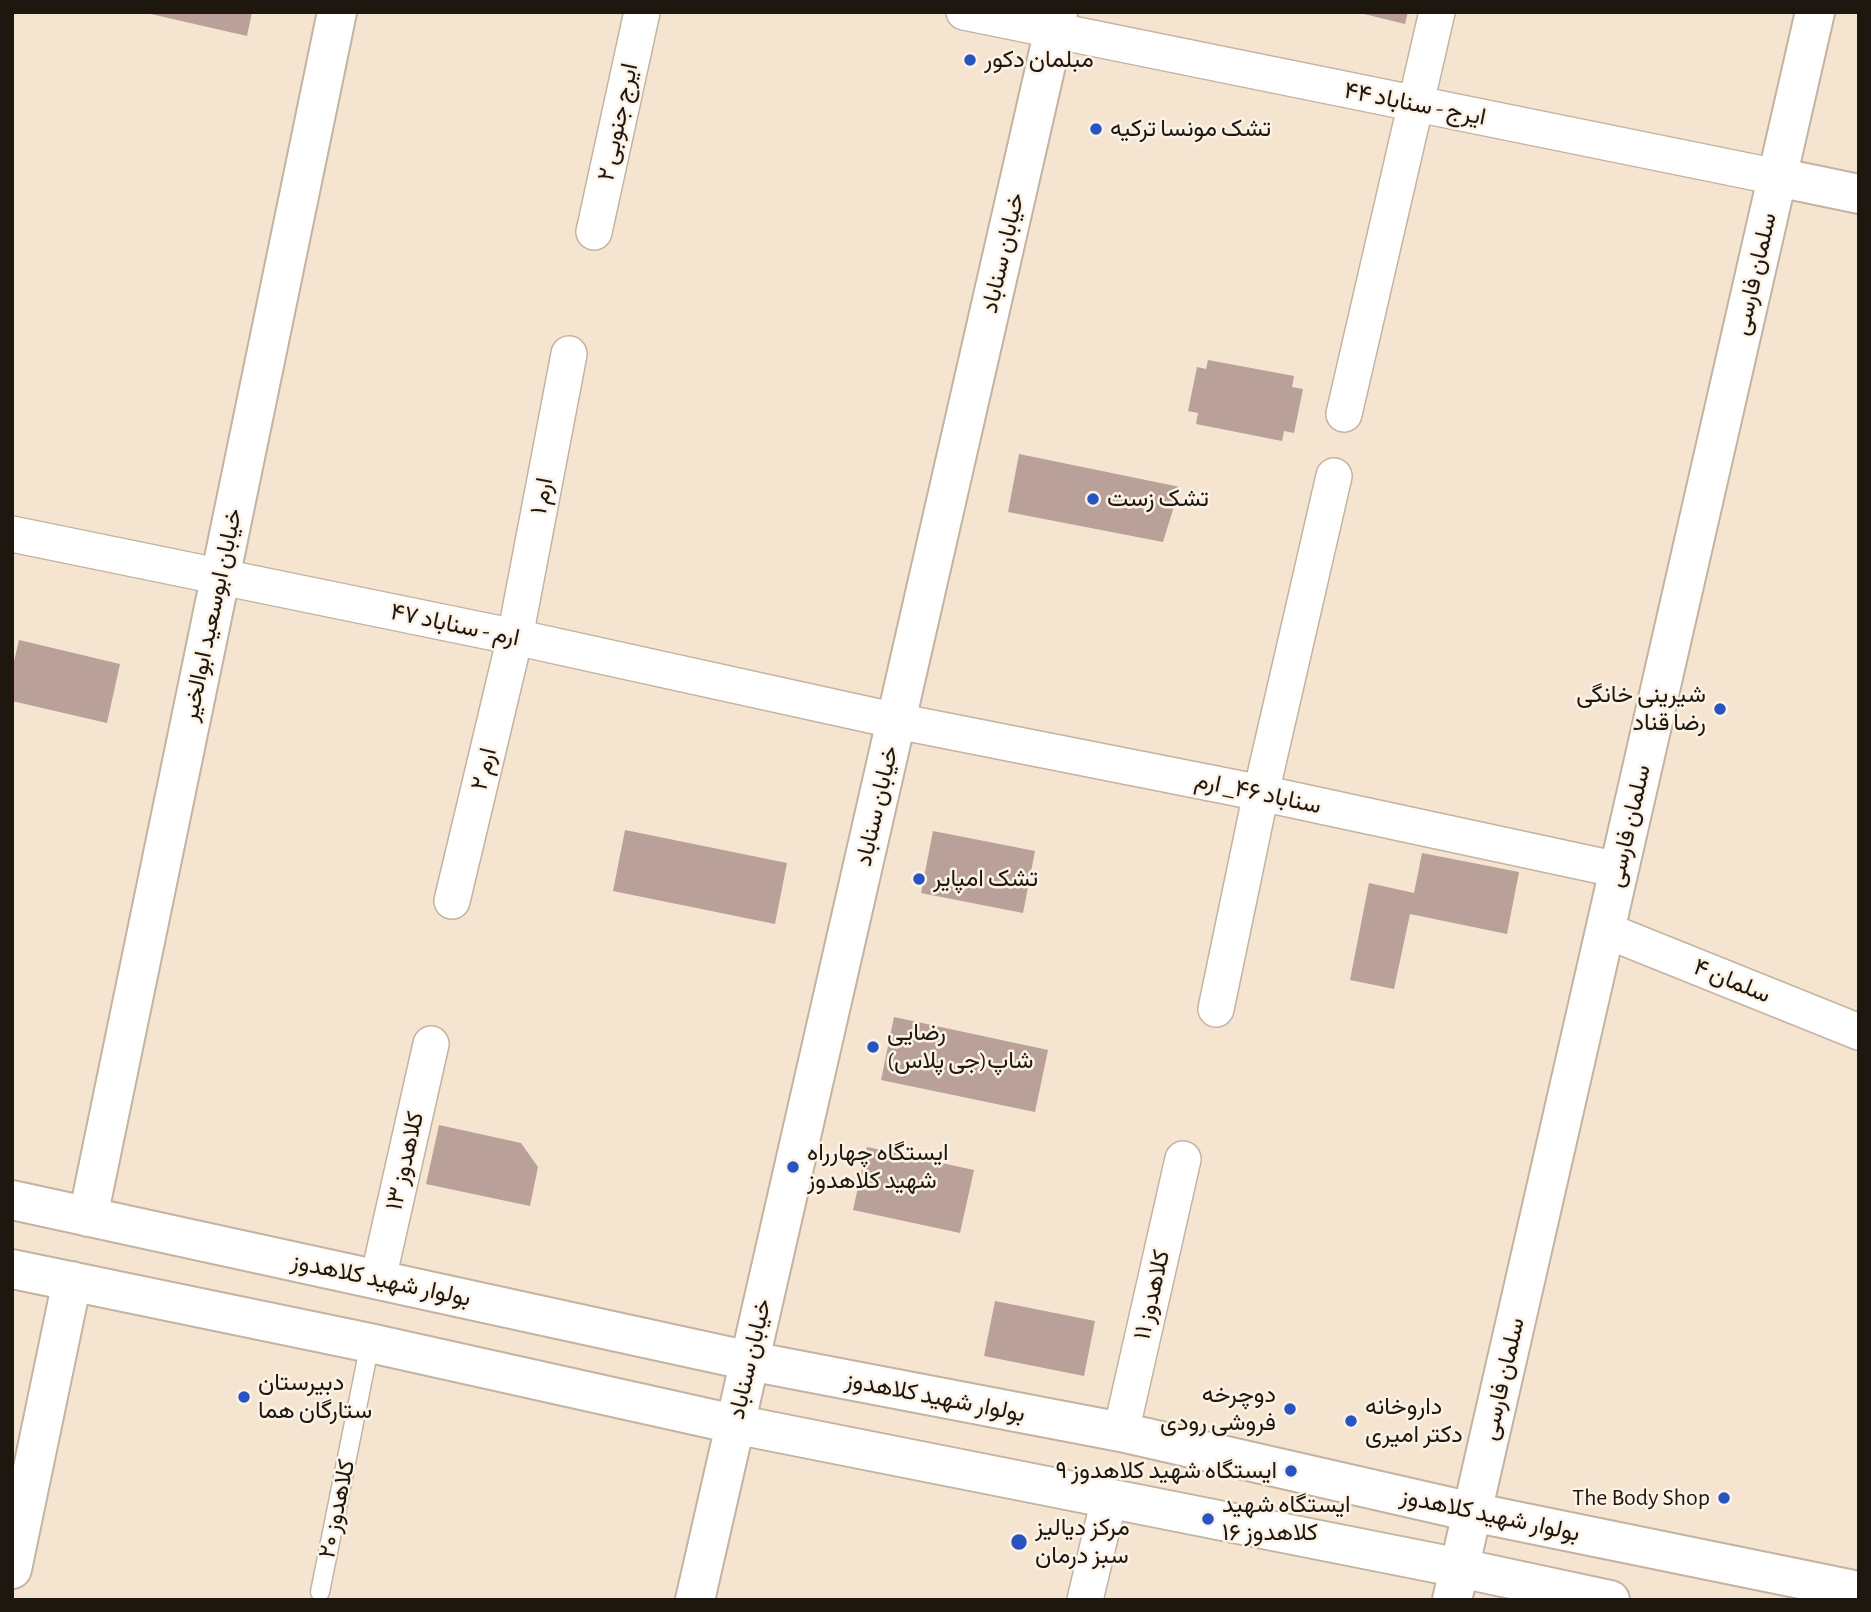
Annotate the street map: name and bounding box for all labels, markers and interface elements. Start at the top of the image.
place label: مبلمان دكور [984,46,1094,74]
marker: مبلمان دكور [962,52,978,68]
street label: ایرج جنوبی ۲ [592,61,644,183]
street label: ایرج - سناباد ۴۴ [1342,76,1488,132]
place label: تشک مونسا ترکیه [1110,115,1271,143]
marker: تشک مونسا ترکیه [1088,121,1104,137]
street label: خیابان سناباد [975,190,1031,316]
street label: سلمان فارسی [1727,210,1783,338]
street label: ارم ۱ [524,475,560,517]
place label: تشک زست [1107,485,1209,513]
marker: تشک زست [1085,491,1101,507]
street label: خیابان ابوسعید ابوالخیر [175,506,249,724]
street label: ارم - سناباد ۴۷ [388,597,522,653]
place label: شیرینی خانگی رضا قناد [1576,681,1706,737]
marker: شیرینی خانگی رضا قناد [1712,701,1728,717]
street label: خیابان سناباد [849,743,905,869]
street label: ارم ۲ [465,745,503,793]
street label: سلمان فارسی [1601,762,1657,890]
street label: سناباد ۴۶_ ارم [1192,766,1324,820]
place label: تشک امپایر [933,865,1038,893]
marker: تشک امپایر [911,871,927,887]
street label: سلمان ۴ [1689,953,1775,1009]
place label: رضایی شاپ(جی پلاس) [887,1019,1033,1075]
marker: رضایی شاپ(جی پلاس) [865,1039,881,1055]
street label: کلاهدوز ۱۳ [380,1109,430,1213]
place label: ایستگاه چهارراه شهید کلاهدوز [807,1139,949,1195]
marker: ایستگاه چهارراه شهید کلاهدوز [785,1159,801,1175]
street label: بولوار شهید کلاهدوز [289,1247,473,1313]
street label: کلاهدوز ۱۱ [1128,1247,1176,1343]
street label: خیابان سناباد [722,1296,778,1422]
street label: سلمان فارسی [1475,1315,1531,1443]
street label: بولوار شهید کلاهدوز [843,1365,1027,1429]
place label: دبیرستان ستارگان هما [258,1369,372,1425]
place label: دوچرخه فروشی رودی [1160,1381,1276,1437]
marker: دبیرستان ستارگان هما [236,1389,252,1405]
place label: داروخانه دکتر امیرى [1365,1393,1463,1449]
marker: دوچرخه فروشی رودی [1282,1401,1298,1417]
marker: داروخانه دکتر امیرى [1343,1413,1359,1429]
street label: کلاهدوز ۲۰ [313,1457,361,1561]
place label: ایستگاه شهید کلاهدوز ۹ [1056,1457,1277,1485]
marker: ایستگاه شهید کلاهدوز ۹ [1283,1463,1299,1479]
street label: بولوار شهید کلاهدوز [1398,1482,1582,1548]
place label: The Body Shop [1572,1484,1710,1512]
marker: The Body Shop [1716,1490,1732,1506]
place label: ایستگاه شهید کلاهدوز ۱۶ [1222,1491,1351,1547]
marker: ایستگاه شهید کلاهدوز ۱۶ [1200,1511,1216,1527]
place label: مرکز دیالیز سبز درمان [1035,1514,1130,1570]
marker: مرکز دیالیز سبز درمان [1009,1532,1029,1552]

